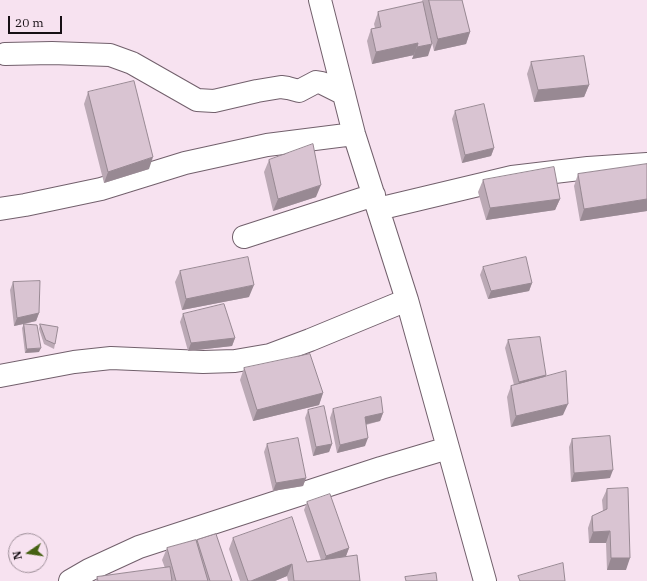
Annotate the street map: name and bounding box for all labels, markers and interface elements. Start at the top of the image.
scale bar [10,8,64,34]
text: 20 m [15,15,44,30]
north arrow [8,533,48,573]
text: N [9,550,25,561]

